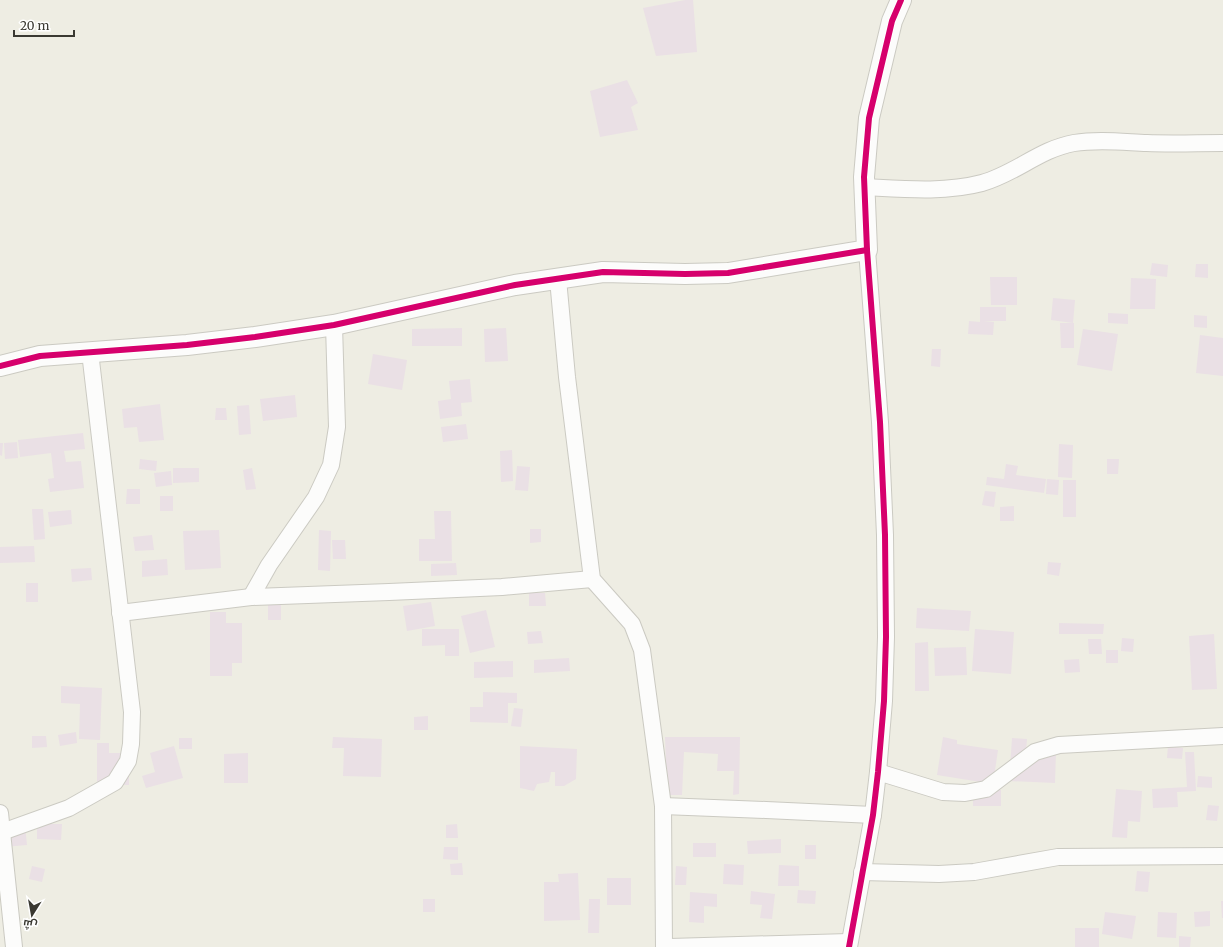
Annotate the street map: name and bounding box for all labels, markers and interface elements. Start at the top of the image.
scale bar [14,12,74,38]
text: 20 m [20,18,49,33]
north arrow [12,895,52,935]
text: ش [22,917,38,933]

